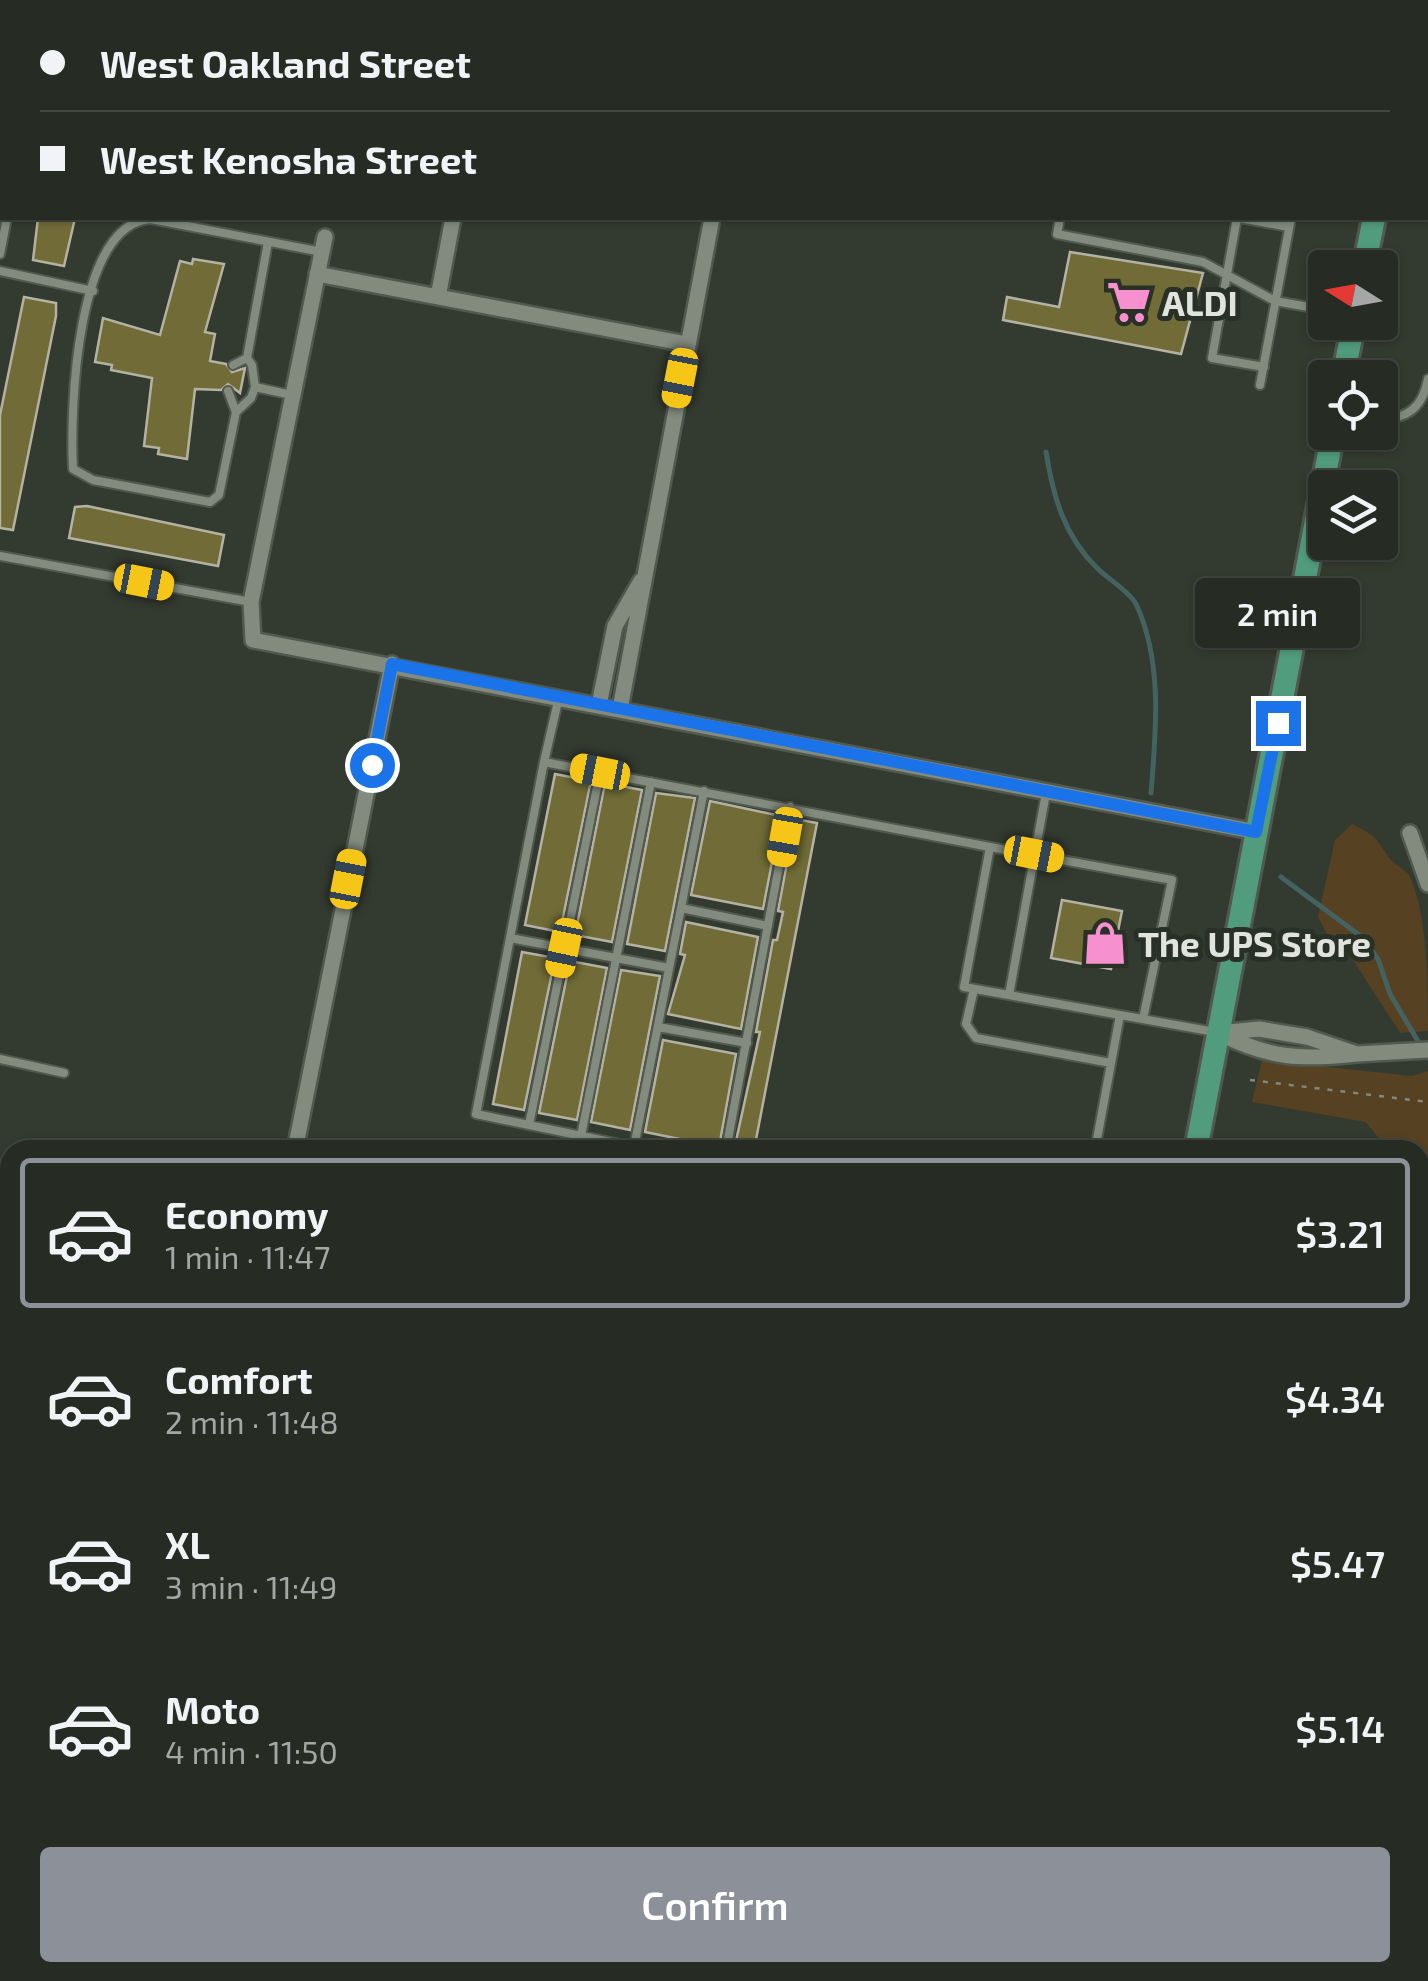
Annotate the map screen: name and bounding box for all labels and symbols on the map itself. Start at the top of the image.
north arrow [1308,250,1398,340]
supermarket icon: ALDI [1105,278,1153,326]
place label: ALDI [1162,281,1238,323]
car [660,346,700,410]
car [112,562,176,602]
callout: 2 min [1196,578,1360,648]
route end [1256,701,1301,746]
route start [350,743,395,788]
car [568,752,632,792]
car [765,805,805,869]
car [1002,834,1066,874]
car [328,847,368,911]
car [543,916,585,980]
shop icon: The UPS Store [1081,919,1129,967]
place label: The UPS Store [1138,922,1371,964]

